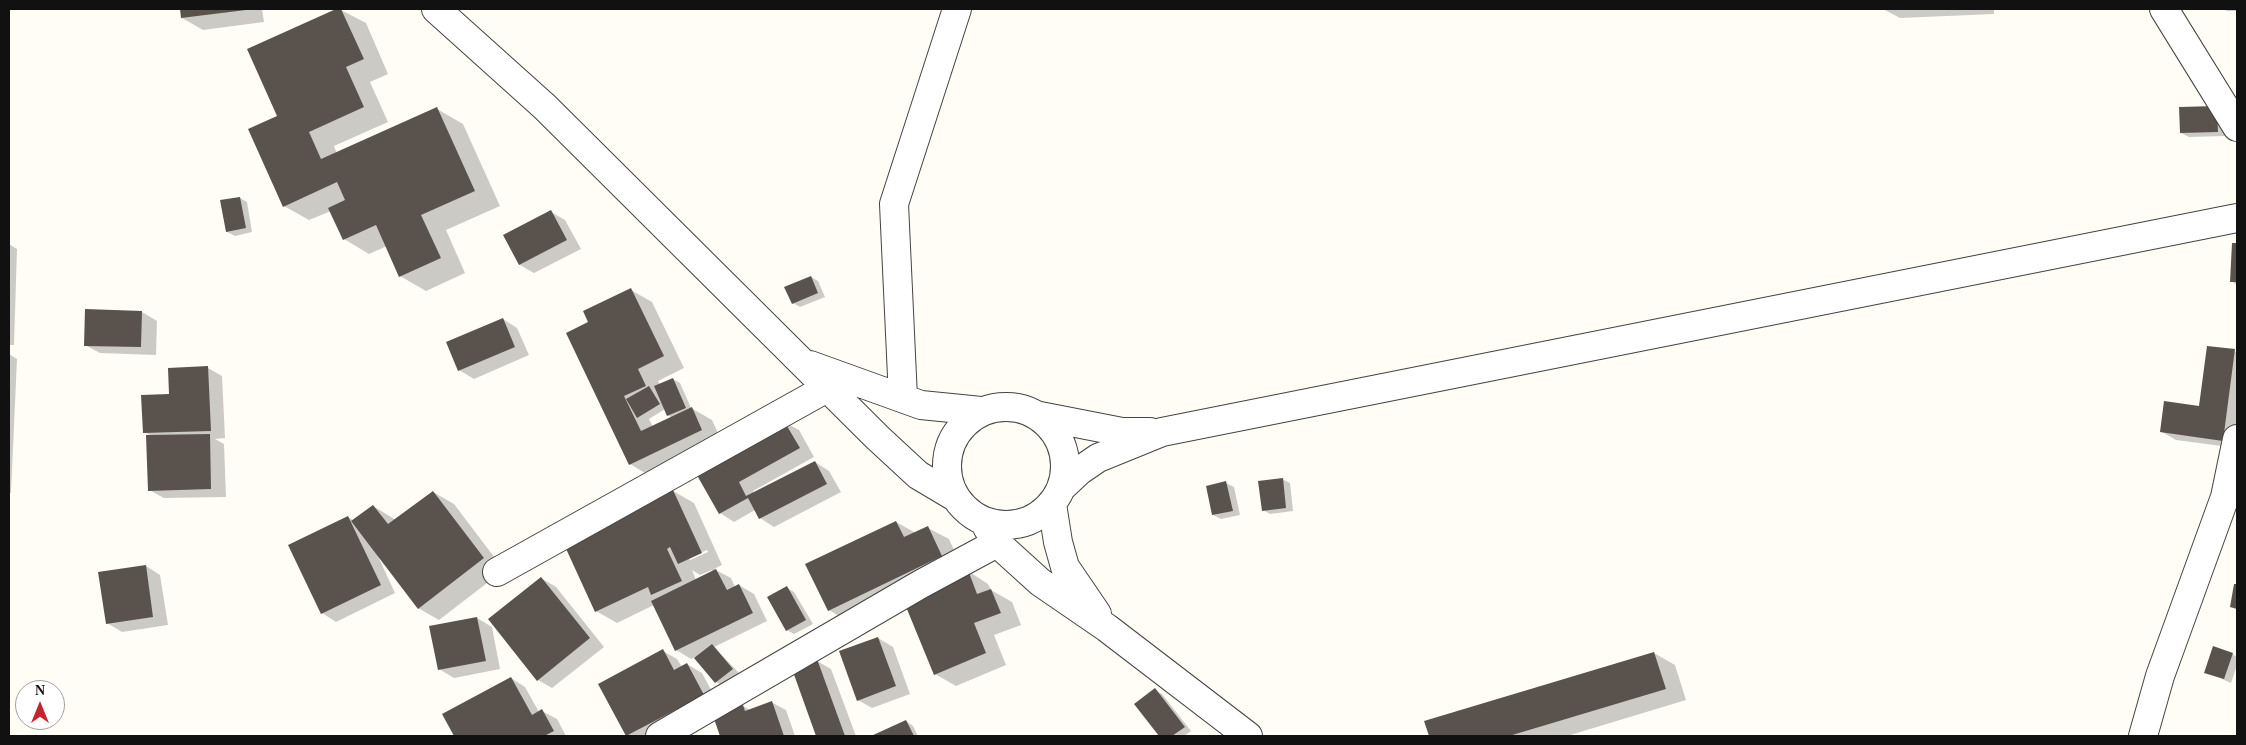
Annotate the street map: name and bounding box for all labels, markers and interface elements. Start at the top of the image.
north arrow [15,680,65,730]
text: N [35,683,45,698]

